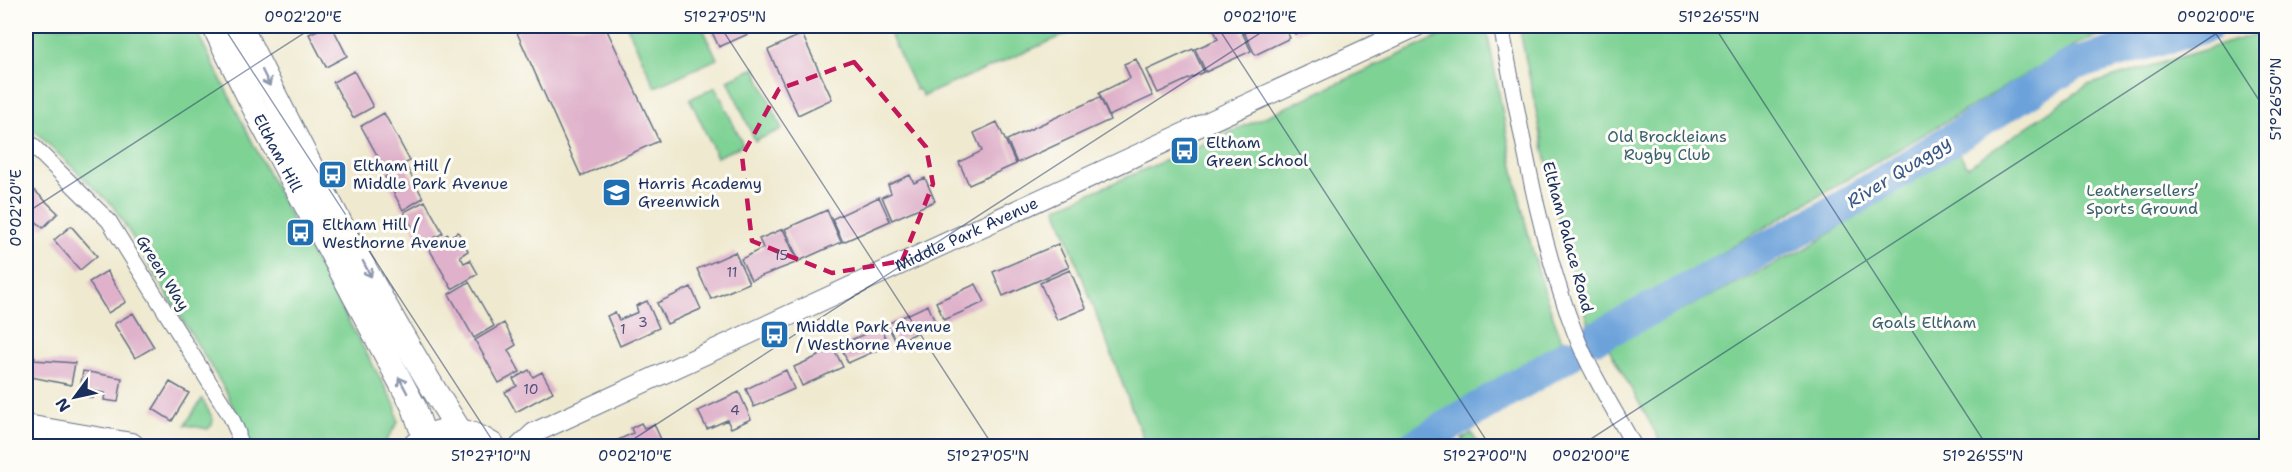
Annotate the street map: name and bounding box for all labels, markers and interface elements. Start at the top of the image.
text: 0°02'20"E [264,7,342,27]
text: 51°27'05"N [684,7,766,27]
text: 0°02'10"E [1223,7,1297,27]
text: 51°26'55"N [1678,7,1760,27]
text: 0°02'00"E [2177,7,2255,27]
text: 51°26'50"N [2266,58,2286,140]
one-way arrow [261,69,273,87]
street label: Eltham Hill [249,110,308,196]
park label: Old Brockleians Rugby Club [1607,126,1727,165]
water label: River Quaggy [1842,130,1956,214]
place label: Eltham Green School [1206,132,1308,171]
bus stop icon: Eltham Green School [1169,135,1201,167]
place label: Eltham Hill / Middle Park Avenue [353,155,508,194]
bus stop icon: Eltham Hill / Middle Park Avenue [316,158,348,190]
street label: Eltham Palace Road [1538,159,1598,315]
text: 0°02'20"E [6,169,26,247]
place label: Harris Academy Greenwich [638,173,762,212]
school or university icon: Harris Academy Greenwich [601,176,633,208]
park label: Leathersellers’ Sports Ground [2086,180,2198,219]
street label: Middle Park Avenue [891,192,1041,276]
place label: Eltham Hill / Westhorne Avenue [322,214,467,253]
bus stop icon: Eltham Hill / Westhorne Avenue [285,217,317,249]
street label: Green Way [131,231,195,315]
house number: 15 [774,246,788,264]
one-way arrow [361,260,373,277]
house number: 11 [726,263,738,281]
park label: Goals Eltham [1872,312,1976,333]
house number: 3 [638,313,648,331]
place label: Middle Park Avenue / Westhorne Avenue [796,316,952,355]
bus stop icon: Middle Park Avenue / Westhorne Avenue [759,319,791,351]
house number: 1 [620,320,626,338]
north arrow [45,367,105,427]
one-way arrow [397,377,409,394]
house number: 10 [523,380,539,398]
text: N [51,394,75,416]
house number: 4 [730,401,740,419]
text: 51°27'10"N [451,446,531,466]
text: 0°02'10"E [598,446,672,466]
text: 51°27'05"N [947,446,1029,466]
text: 51°27'00"N [1443,446,1527,466]
text: 0°02'00"E [1552,446,1630,466]
text: 51°26'55"N [1942,446,2024,466]

